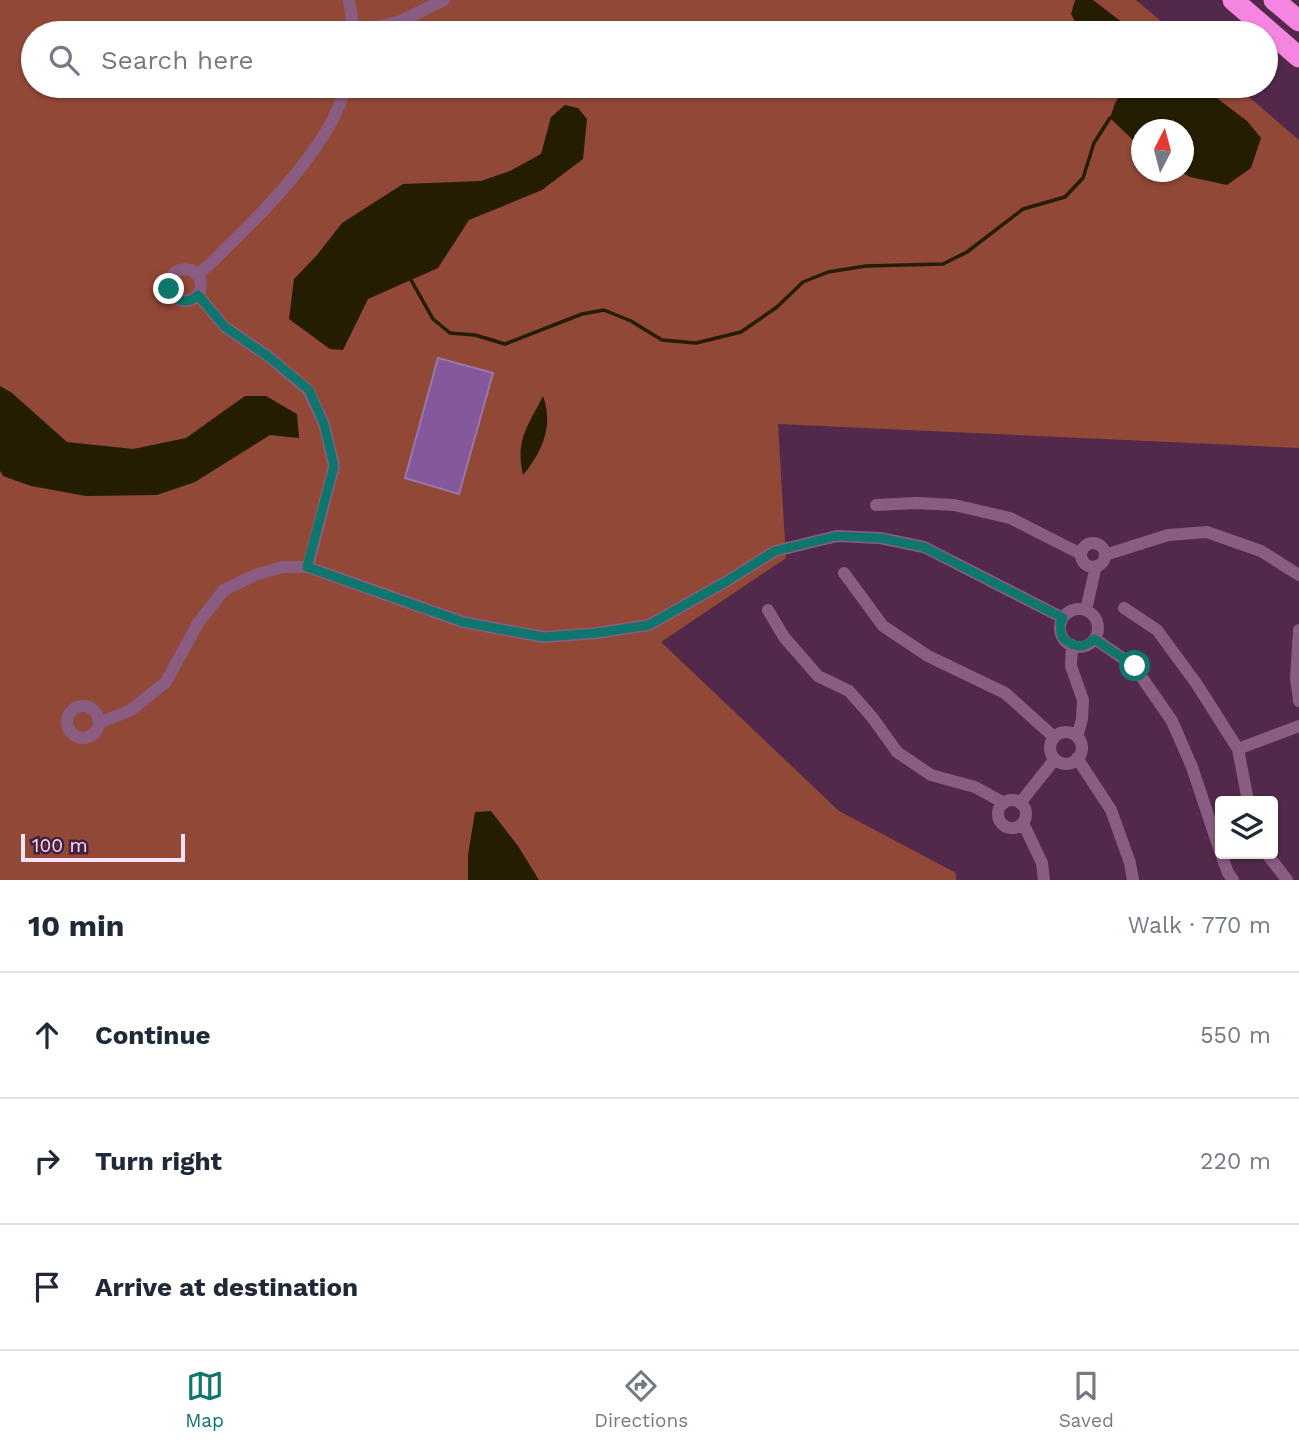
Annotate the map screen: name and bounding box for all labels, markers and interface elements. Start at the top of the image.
search box [21,21,1278,98]
icon: search [45,41,83,79]
text: Search here [101,45,253,75]
north arrow [1131,119,1194,182]
route end [153,273,184,304]
route start [1119,650,1150,681]
map controls [1215,796,1278,859]
button: layers [1215,796,1278,859]
scale bar [21,831,186,863]
text: 100 m [32,834,88,857]
text: 10 min [28,908,124,943]
text: Walk · 770 m [1128,912,1271,939]
icon: ahead [28,1016,66,1054]
text: Continue [95,1020,211,1050]
text: 550 m [1200,1022,1271,1049]
icon: right [28,1142,66,1180]
text: Turn right [95,1146,222,1176]
text: 220 m [1200,1148,1271,1175]
icon: arrive [28,1268,66,1306]
text: Arrive at destination [95,1272,358,1302]
tab: Map [185,1367,224,1432]
tab: Directions [594,1367,688,1432]
tab: Saved [1059,1367,1114,1432]

